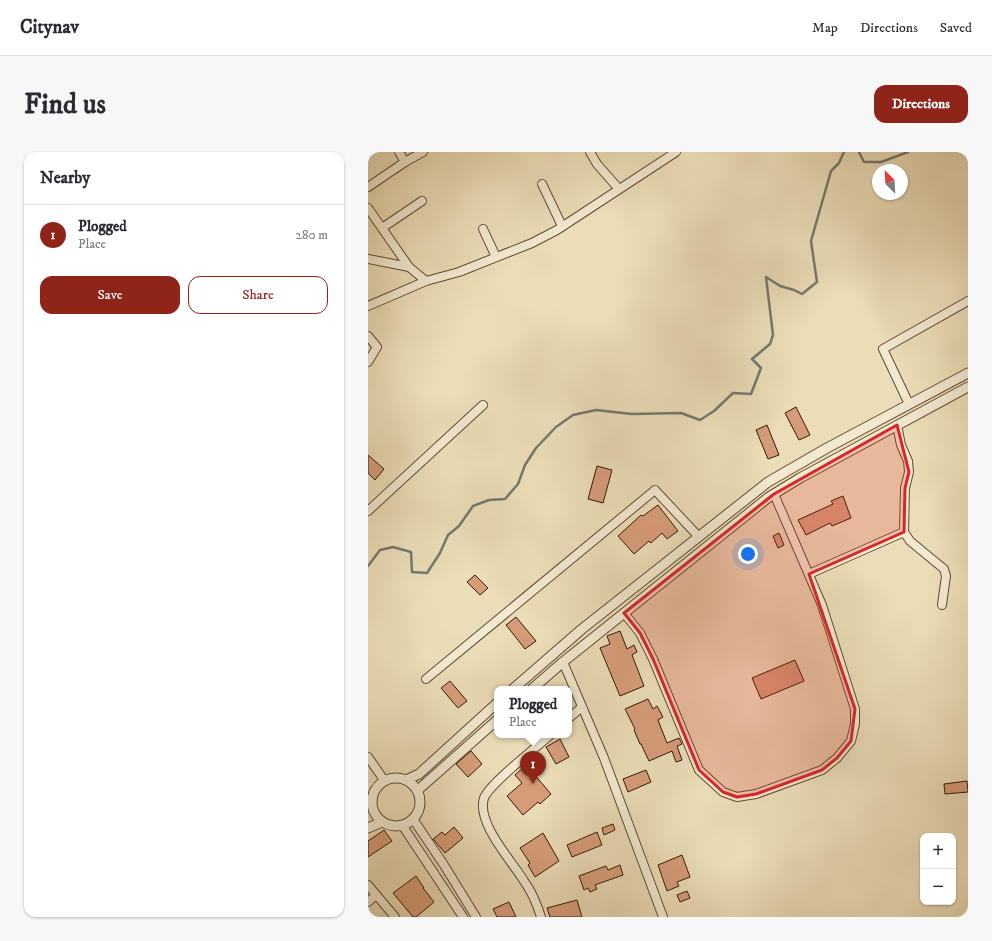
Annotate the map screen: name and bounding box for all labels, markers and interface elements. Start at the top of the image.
text: Citynav [20,16,79,39]
text: Map [812,19,838,37]
text: Directions [860,19,918,37]
text: Saved [940,19,972,37]
button: Directions [874,85,968,123]
text: Find us [24,87,106,122]
north arrow [872,164,908,200]
text: Nearby [40,167,90,189]
text: Plogged [78,217,127,236]
text: 1 [51,227,55,243]
text: 280 m [296,227,328,243]
text: Place [78,236,106,252]
button: Save [40,276,180,314]
button: Share [188,276,328,314]
your location [738,544,758,564]
popup [494,686,572,738]
text: Plogged [509,695,557,714]
text: Place [509,714,537,730]
pin: 1 [520,751,546,784]
map controls [920,833,956,905]
button: + [920,833,956,869]
button: − [920,869,956,905]

